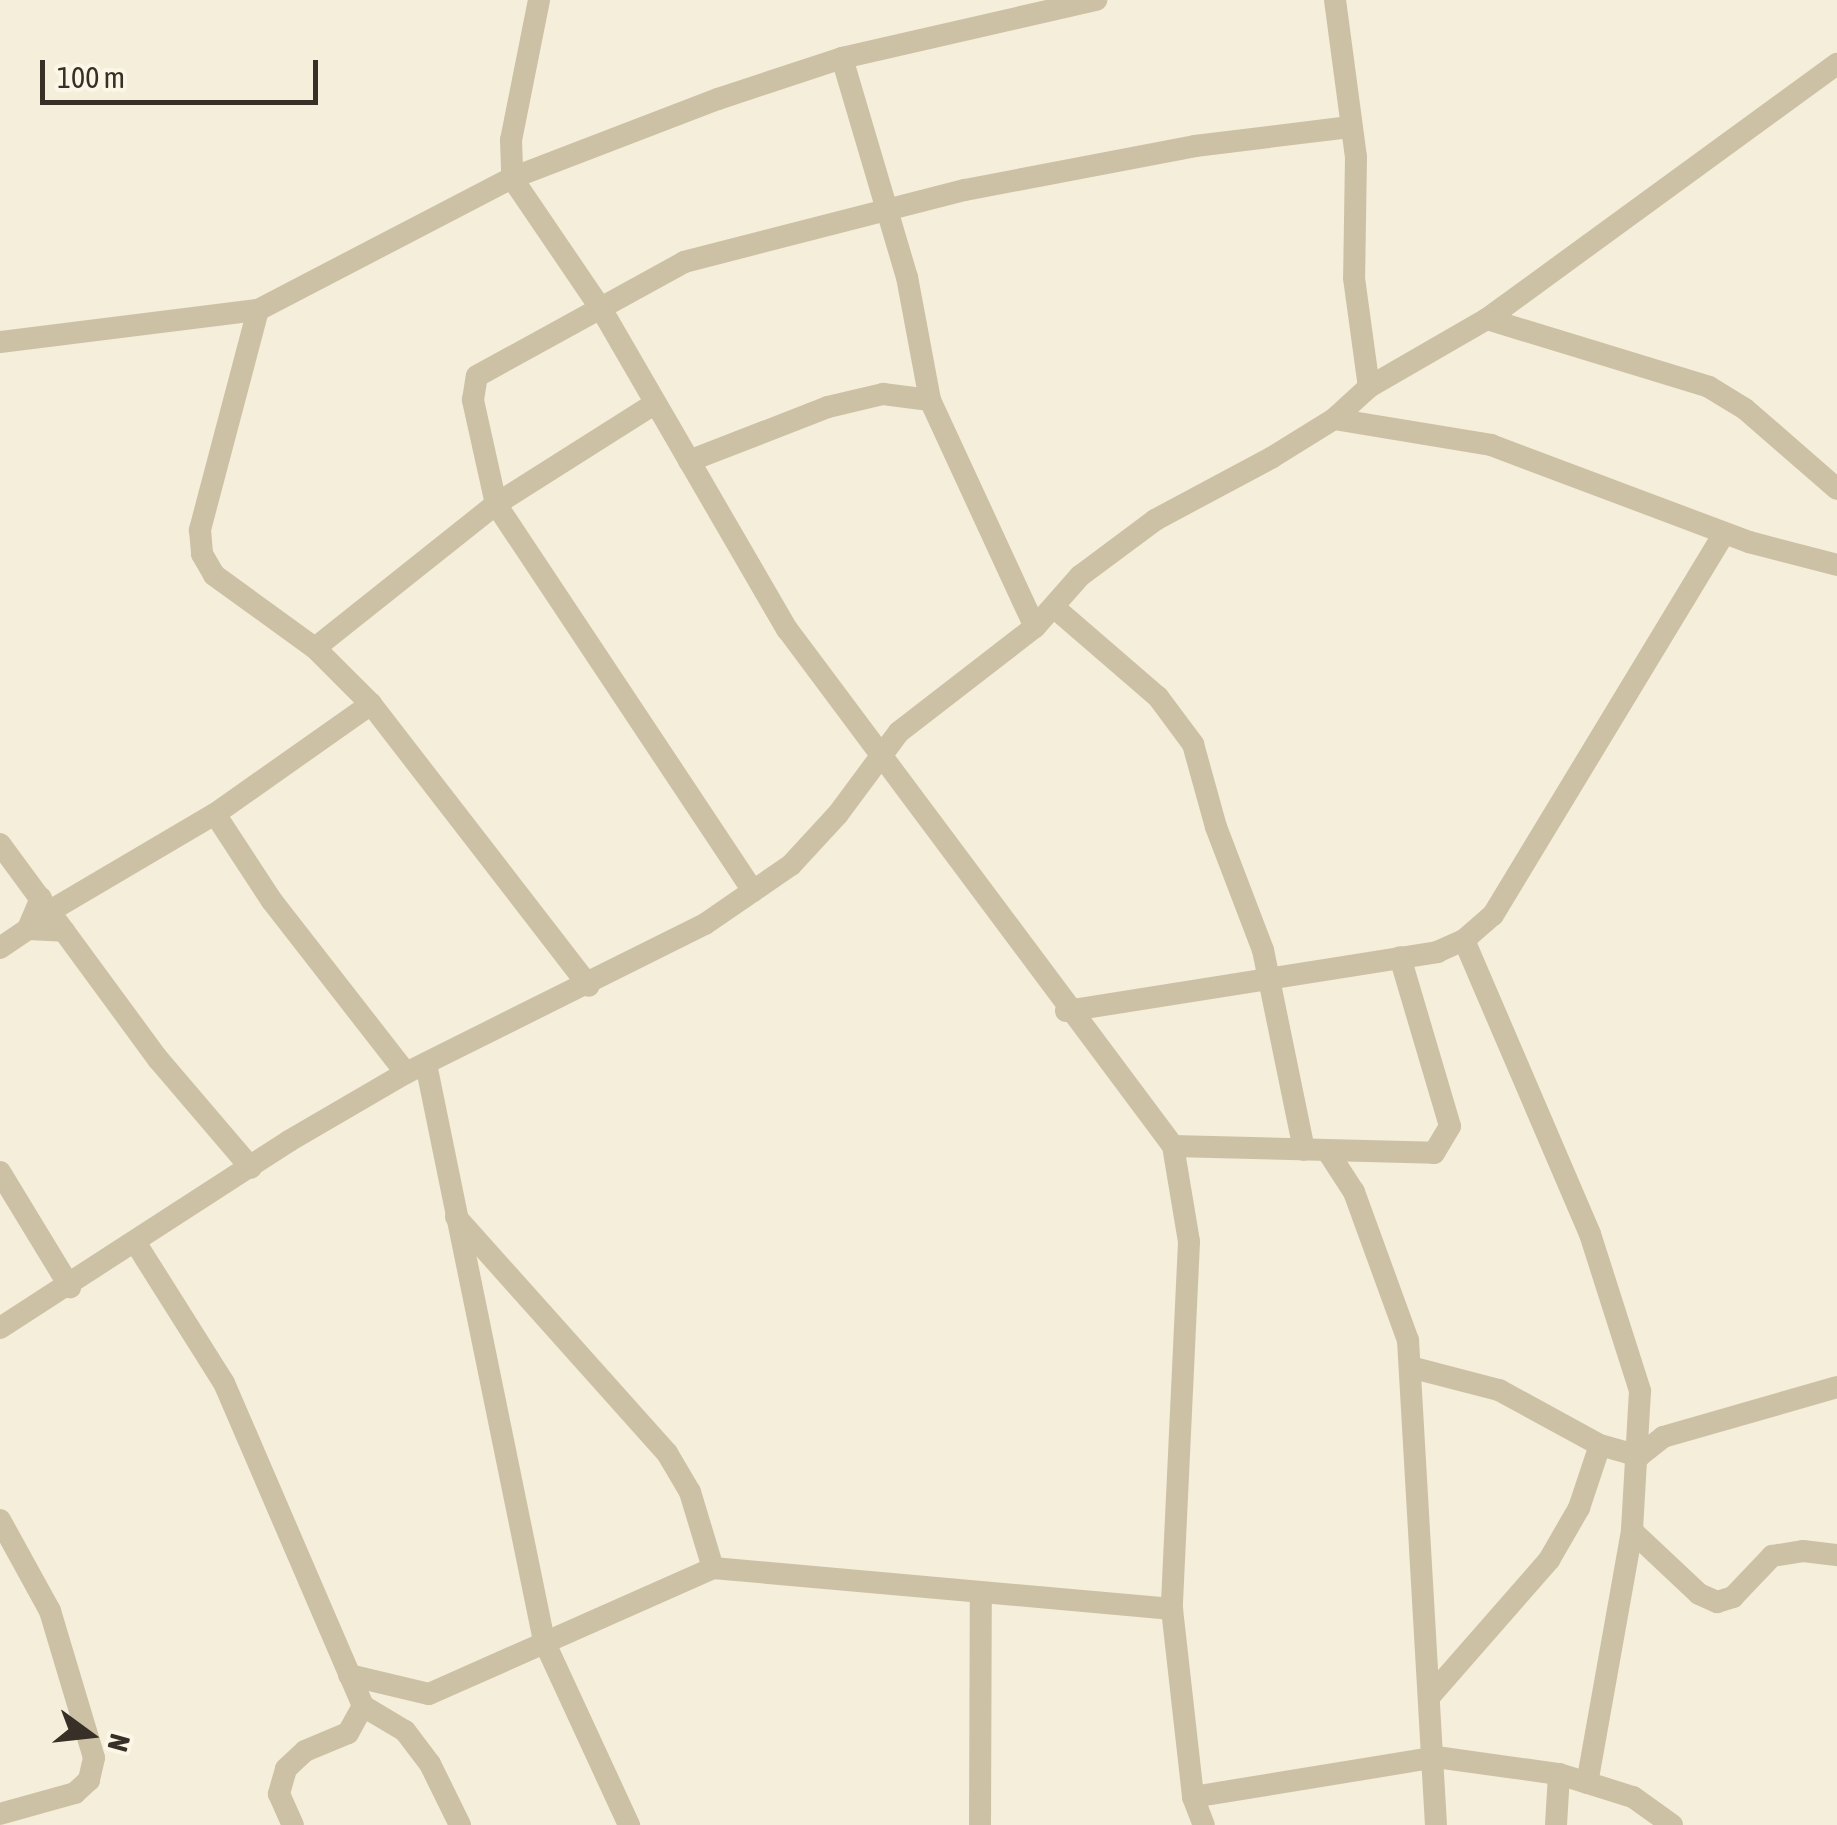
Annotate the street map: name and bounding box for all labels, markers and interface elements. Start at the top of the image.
scale bar [45,40,322,102]
text: 100 m [57,60,125,94]
north arrow [40,1685,140,1785]
text: N [101,1731,137,1755]

